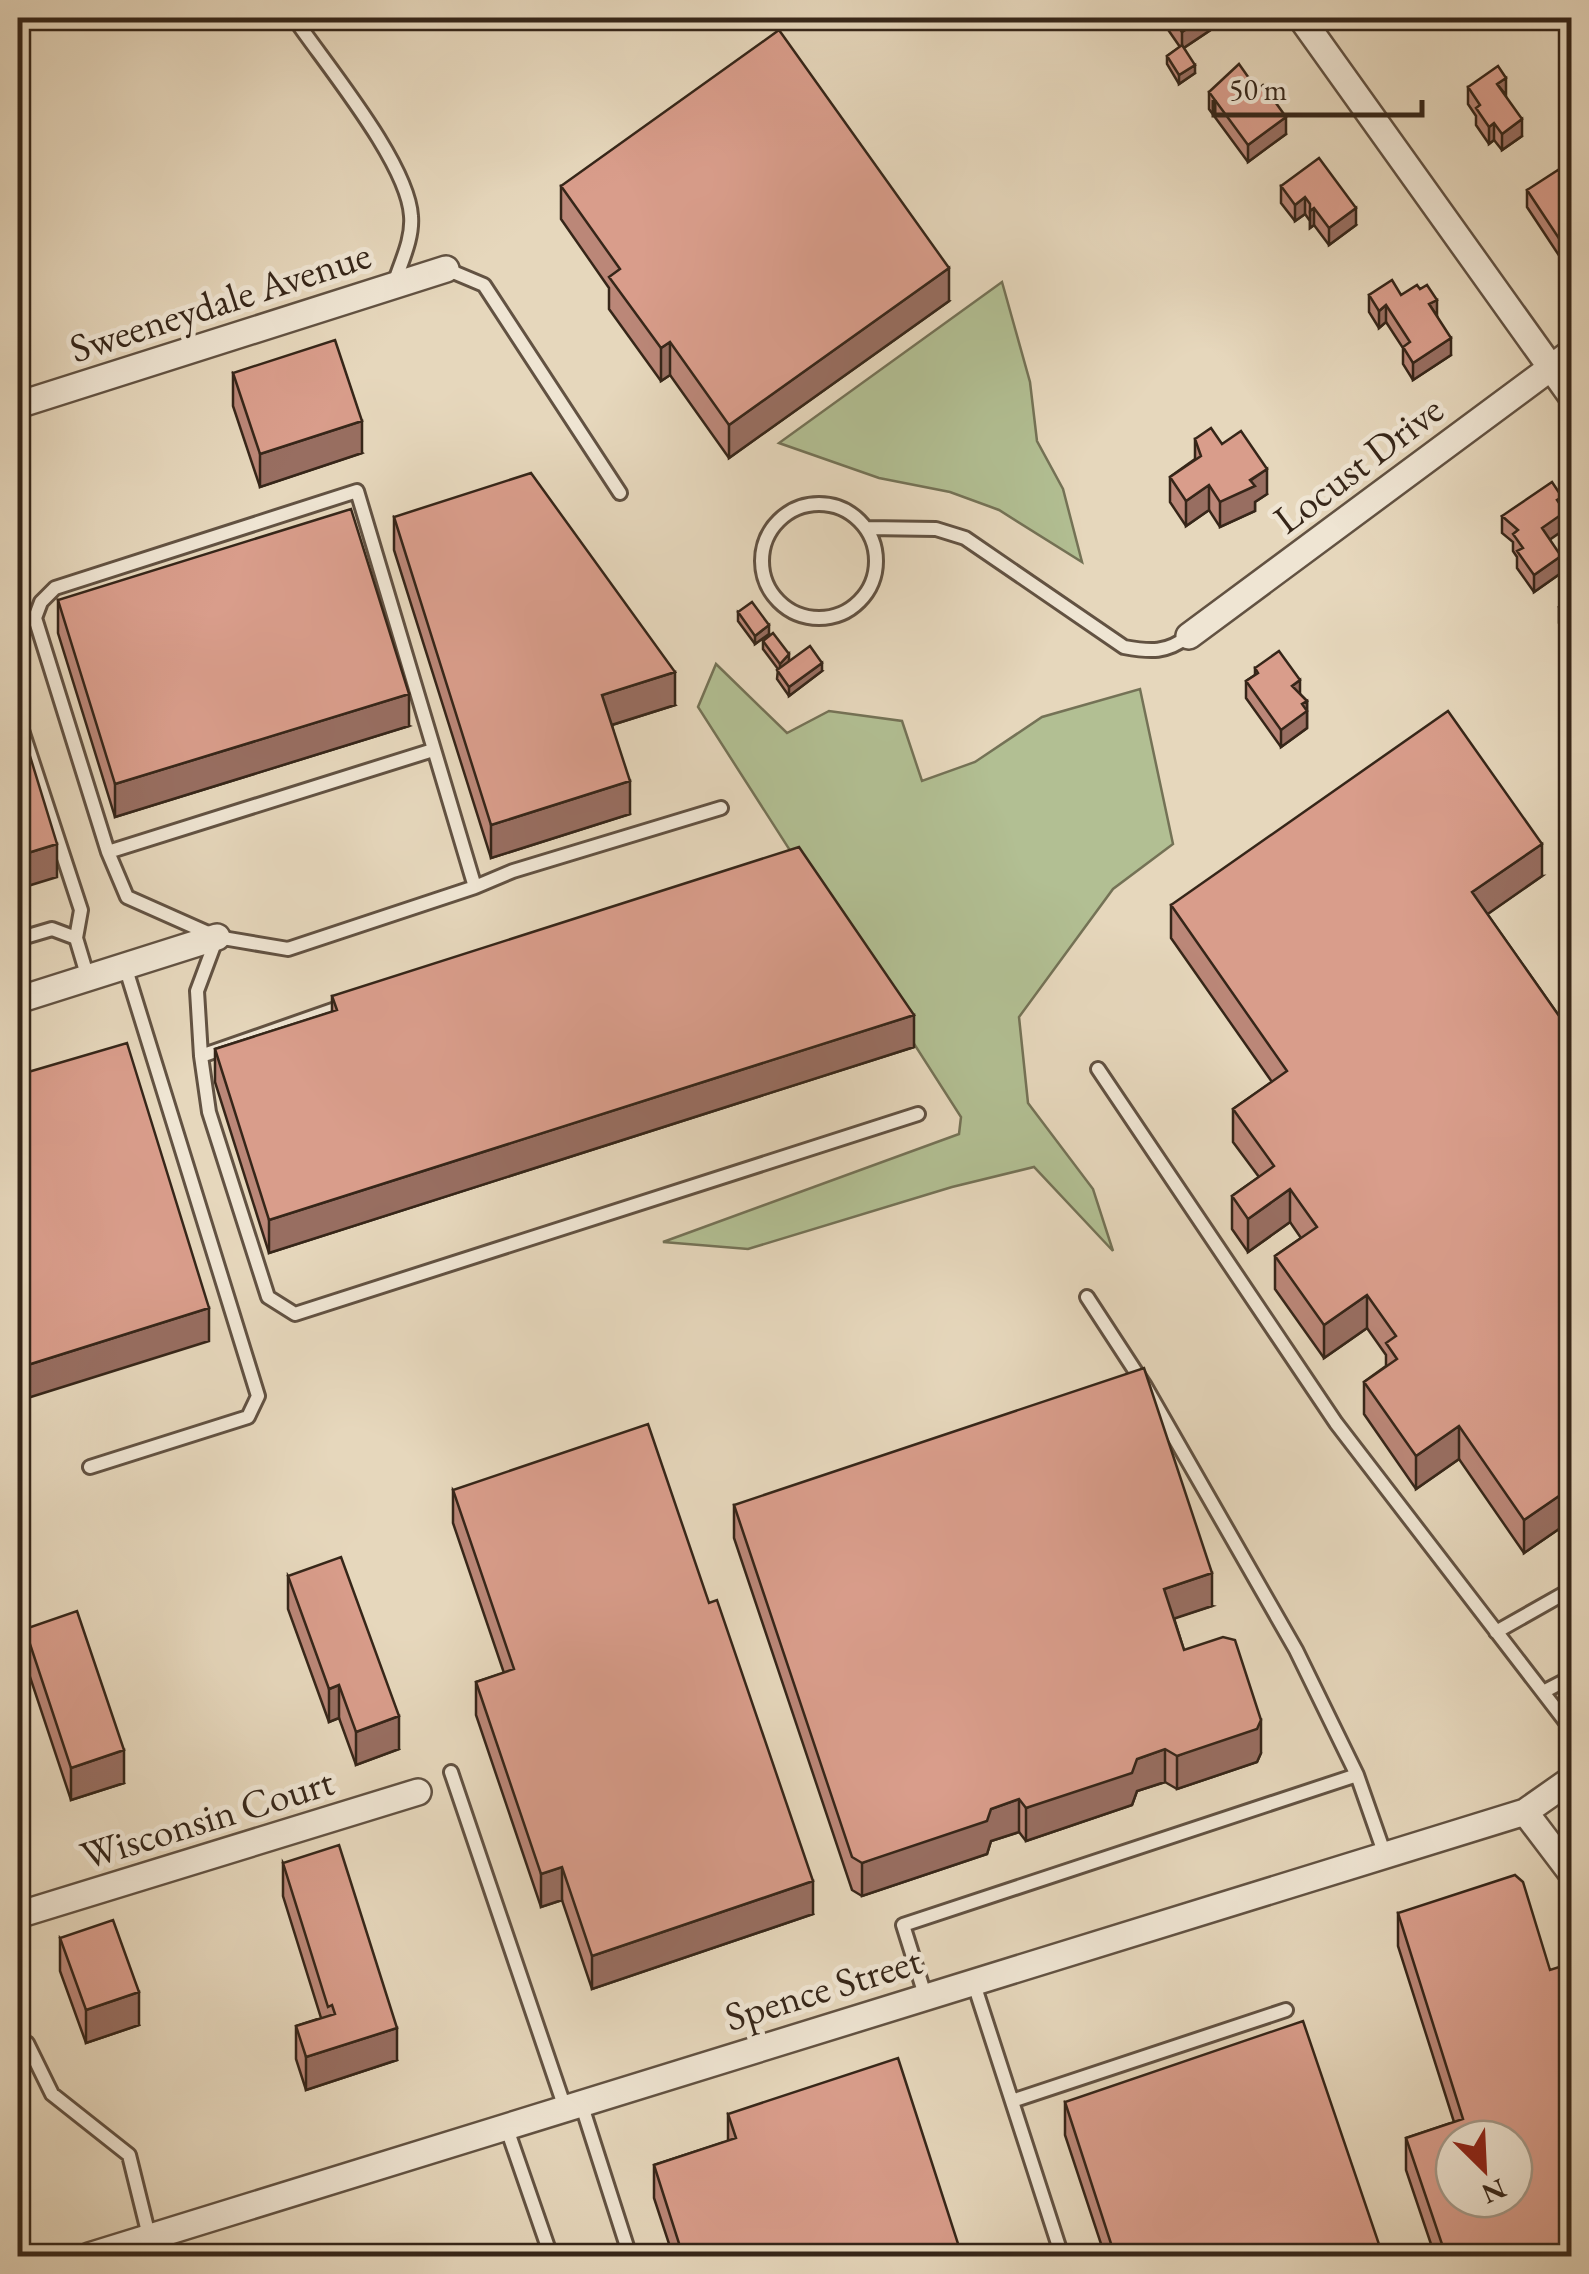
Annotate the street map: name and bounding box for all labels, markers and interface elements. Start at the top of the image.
scale bar [1214,55,1422,117]
text: 50 m [1229,70,1287,109]
street label: Sweeneydale Avenue [63,228,377,374]
street label: Locust Drive [1263,383,1453,545]
street label: Wisconsin Court [74,1755,340,1881]
street label: Spence Street [718,1933,928,2043]
north arrow [1434,2119,1534,2219]
text: N [1476,2171,1512,2213]

